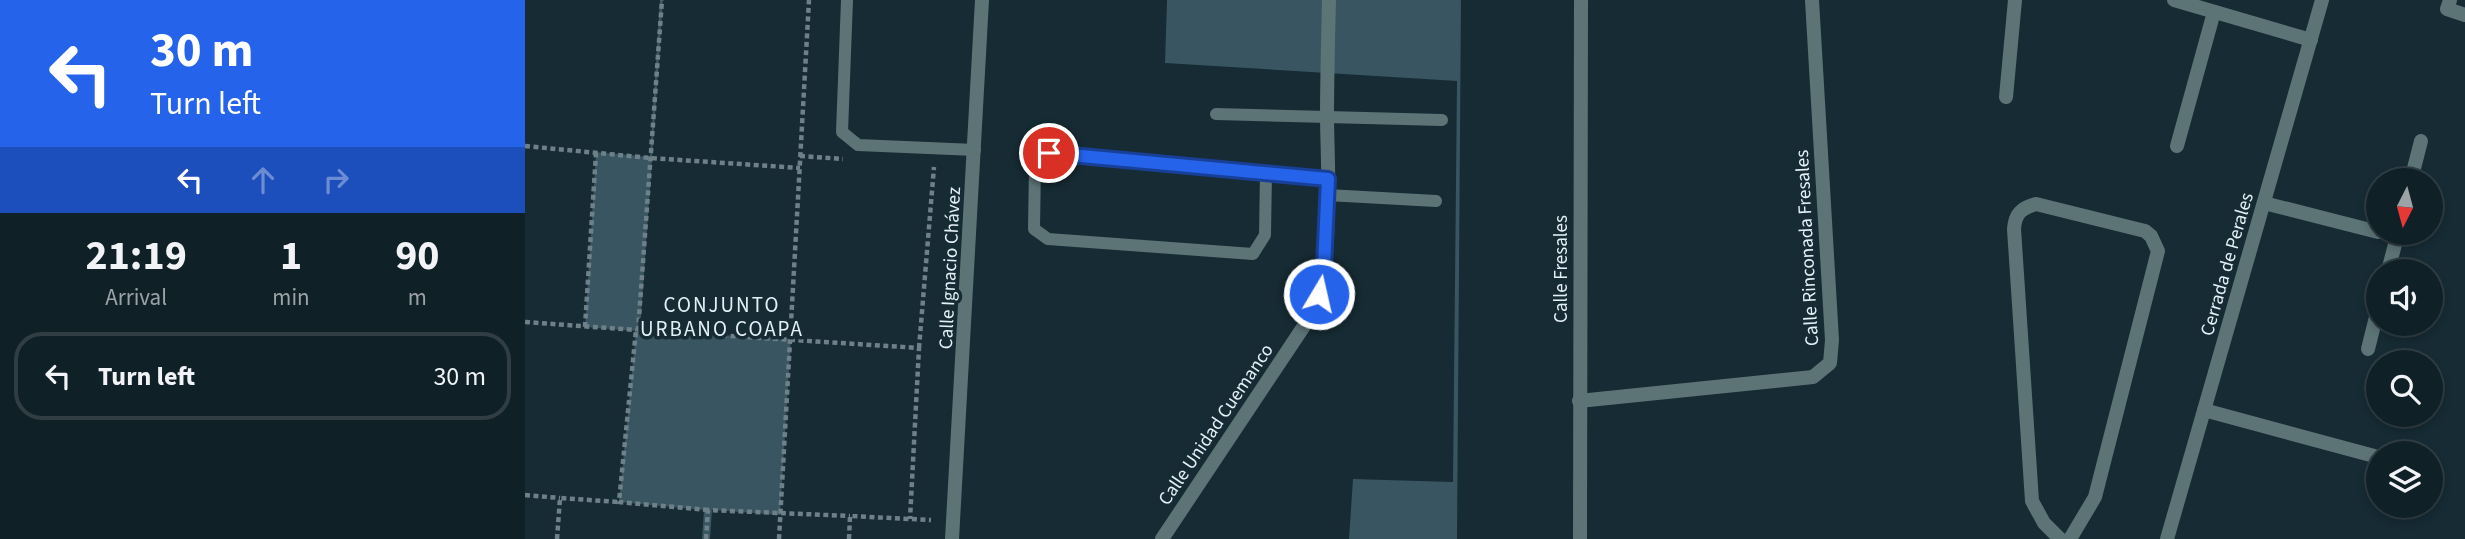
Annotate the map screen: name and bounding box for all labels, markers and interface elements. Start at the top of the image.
text: 30 m [150,16,254,86]
icon: left [35,28,126,119]
text: Turn left [150,81,261,127]
pin [1019,123,1079,183]
icon: arrive [1030,134,1068,172]
street label: Calle Rinconada Fresales [1789,149,1826,347]
icon: left [171,161,209,199]
icon: ahead [244,161,282,199]
icon: right [317,161,355,199]
north arrow [2366,168,2443,245]
map controls [2366,168,2443,518]
street label: Calle Ignacio Chávez [933,186,968,350]
street label: Cerrada de Perales [2194,190,2261,339]
street label: Calle Fresales [1548,215,1575,323]
text: 21:19 [86,226,187,286]
text: 1 [280,226,302,286]
text: 90 [395,226,439,286]
position arrow [1282,257,1356,331]
button: sound [2366,259,2443,336]
text: Arrival [105,281,167,314]
text: min [272,281,310,314]
text: m [408,281,427,314]
district label: CONJUNTO URBANO COAPA [640,290,804,344]
street label: Calle Unidad Cuemanco [1152,339,1281,511]
button: search [2366,350,2443,427]
icon: left [39,357,77,395]
text: Turn left [98,358,195,395]
text: 30 m [433,358,486,395]
button: layers [2366,441,2443,518]

